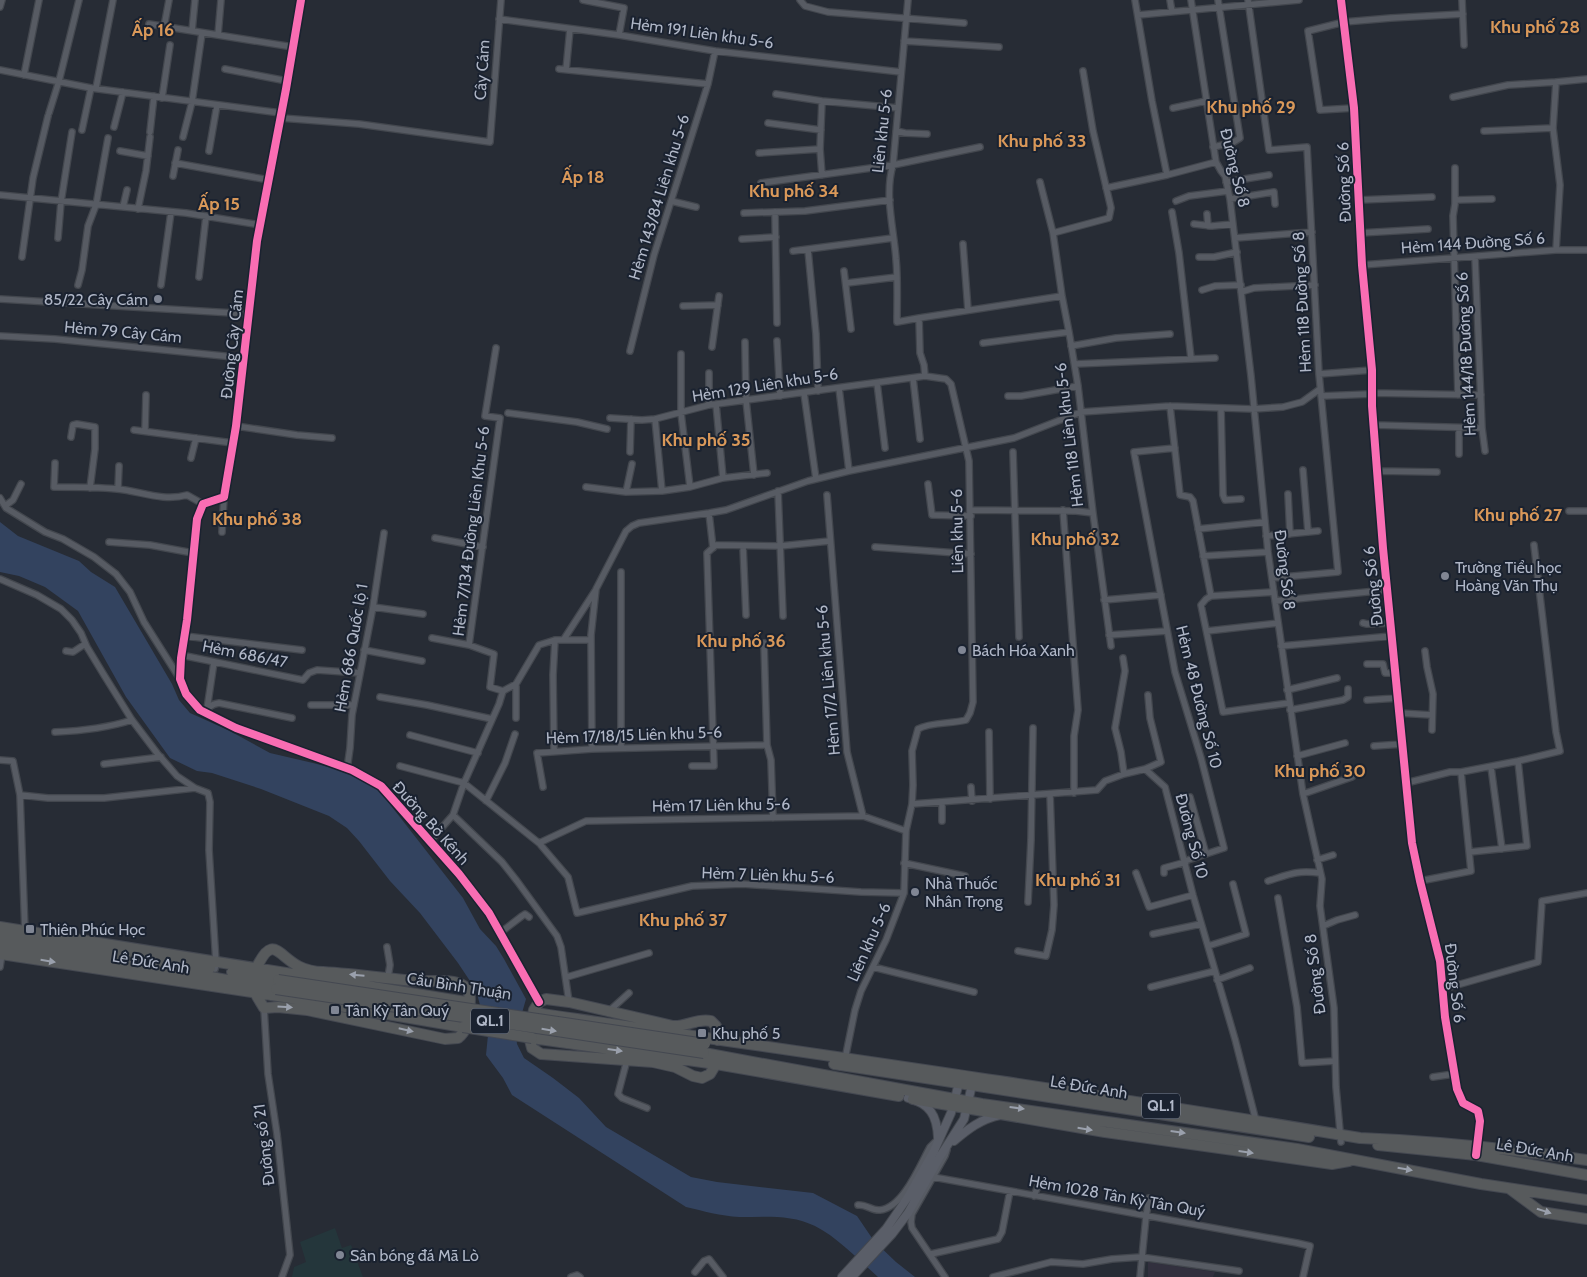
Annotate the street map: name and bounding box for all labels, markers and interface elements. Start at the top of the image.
street label: Hẻm 191 Liên khu 5-6 [629,14,775,52]
district label: Khu phố 28 [1490,16,1580,38]
district label: Ấp 16 [132,18,174,41]
street label: Cây Cám [470,39,494,101]
street label: Liên khu 5-6 [868,88,896,174]
district label: Khu phố 29 [1206,96,1296,118]
street label: Hẻm 143/84 Liên khu 5-6 [625,112,693,282]
street label: Đường Số 8 [1216,126,1254,210]
district label: Khu phố 33 [997,130,1087,152]
street label: Đường Số 6 [1333,142,1355,222]
district label: Ấp 18 [561,165,605,188]
district label: Khu phố 34 [749,180,839,202]
district label: Ấp 15 [198,192,240,215]
street label: Hẻm 144 Đường Số 6 [1400,228,1546,258]
street label: Hẻm 118 Đường Số 8 [1289,231,1315,373]
street label: Hẻm 144/18 Đường Số 6 [1452,271,1480,437]
street label: Đường Cây Cám [217,288,247,400]
place label: 85/22 Cây Cám [44,290,148,309]
marker: 85/22 Cây Cám [152,293,164,305]
street label: Hẻm 79 Cây Cám [63,317,183,347]
street label: Hẻm 118 Liên khu 5-6 [1051,362,1087,508]
street label: Hẻm 129 Liên khu 5-6 [691,364,839,406]
street label: Hẻm 7/134 Đường Liên Khu 5-6 [449,425,493,637]
district label: Khu phố 35 [661,429,751,451]
street label: Liên khu 5-6 [947,489,967,573]
district label: Khu phố 27 [1474,504,1563,526]
district label: Khu phố 38 [212,508,302,530]
district label: Khu phố 32 [1031,528,1119,550]
street label: Đường Số 8 [1271,529,1299,611]
street label: Đường Số 6 [1359,545,1387,627]
place label: Trường Tiểu học Hoàng Văn Thụ [1455,558,1562,595]
marker: Trường Tiểu học Hoàng Văn Thụ [1439,570,1451,582]
street label: Hẻm 686 Quốc lộ 1 [330,582,372,714]
street label: Hẻm 17/2 Liên khu 5-6 [812,604,844,756]
street label: Hẻm 48 Đường Số 10 [1172,623,1226,771]
district label: Khu phố 36 [696,630,786,652]
street label: Hẻm 686/47 [201,636,289,672]
place label: Bách Hóa Xanh [972,641,1075,660]
marker: Bách Hóa Xanh [956,644,968,656]
street label: Hẻm 17/18/15 Liên khu 5-6 [545,722,723,748]
district label: Khu phố 30 [1274,760,1366,782]
street label: Đường Bờ Kênh [389,777,473,869]
street label: Đường Số 10 [1172,791,1212,881]
street label: Hẻm 17 Liên khu 5-6 [652,794,790,816]
street label: Hẻm 7 Liên khu 5-6 [701,863,835,887]
district label: Khu phố 31 [1035,869,1121,891]
place label: Nhà Thuốc Nhân Trọng [925,874,1004,911]
marker: Nhà Thuốc Nhân Trọng [909,886,921,898]
street label: Liên khu 5-6 [843,900,895,984]
district label: Khu phố 37 [639,909,728,931]
place label: Thiên Phúc Học [40,920,145,939]
marker: Thiên Phúc Học [24,923,36,935]
street label: Đường Số 8 [1301,933,1329,1015]
street label: Đường Số 6 [1441,942,1469,1024]
street label: Lê Đức Anh [111,947,191,977]
one-way arrow [41,958,57,966]
street label: Cầu Bình Thuận [405,968,513,1004]
one-way arrow [349,971,365,979]
place label: Tân Kỳ Tân Quý [345,1001,449,1020]
one-way arrow [278,1004,294,1012]
marker: Tân Kỳ Tân Quý [329,1004,341,1016]
road number: QL.1 [471,1008,509,1034]
place label: Khu phố 5 [712,1024,780,1043]
one-way arrow [399,1026,414,1034]
one-way arrow [542,1027,558,1035]
marker: Khu phố 5 [696,1027,708,1039]
one-way arrow [608,1046,624,1054]
street label: Lê Đức Anh [1049,1072,1129,1102]
road number: QL.1 [1142,1094,1180,1118]
street label: Đường số 21 [250,1103,278,1187]
one-way arrow [1010,1104,1026,1112]
one-way arrow [1077,1125,1093,1133]
one-way arrow [1171,1128,1187,1136]
street label: Lê Đức Anh [1495,1134,1575,1166]
one-way arrow [1238,1148,1254,1156]
one-way arrow [1397,1165,1412,1173]
street label: Hẻm 1028 Tân Kỳ Tân Quý [1027,1171,1207,1221]
one-way arrow [1537,1207,1552,1215]
place label: Sân bóng đá Mã Lò [350,1246,479,1265]
marker: Sân bóng đá Mã Lò [334,1249,346,1261]

